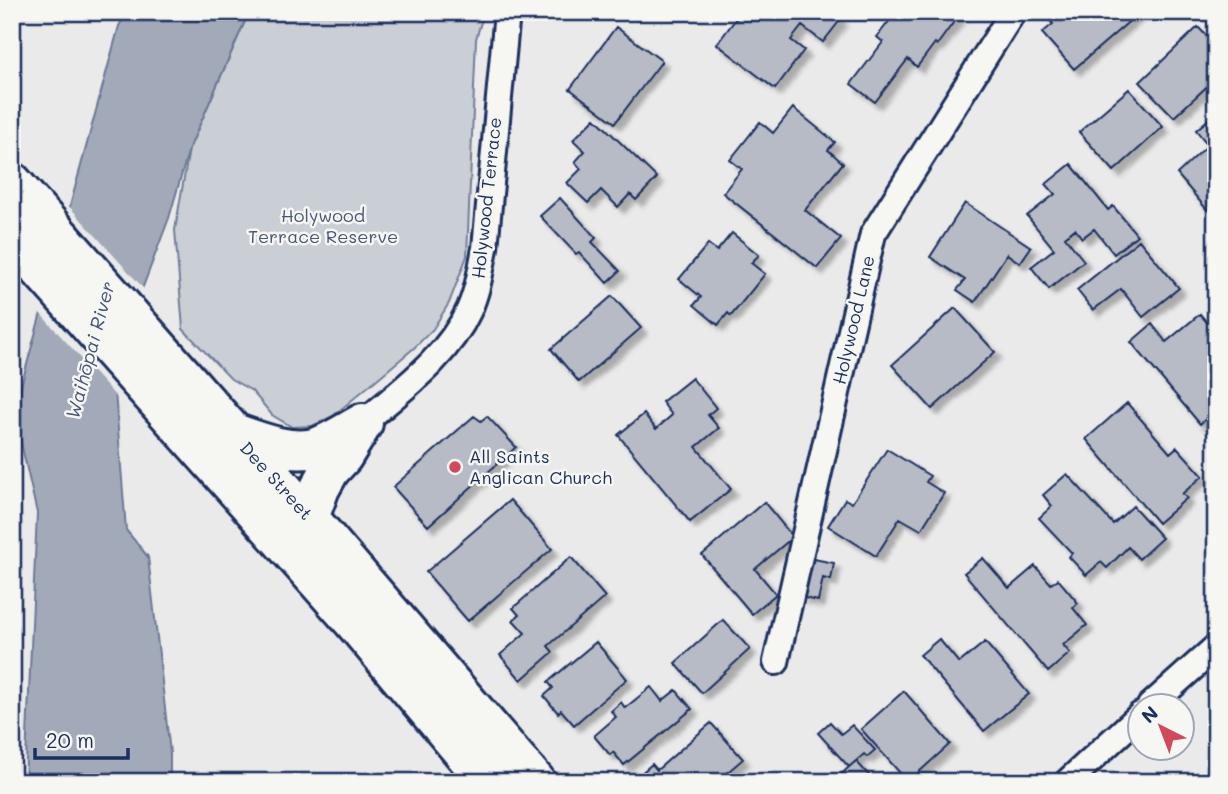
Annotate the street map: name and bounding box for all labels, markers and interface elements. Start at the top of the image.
street label: Holywood Terrace [466,116,506,280]
park label: Holywood Terrace Reserve [248,203,398,248]
street label: Holywood Lane [827,253,880,387]
water label: Waihōpai River [59,278,120,421]
street label: Dee Street [235,436,318,525]
place label: All Saints Anglican Church [469,444,612,489]
marker: All Saints Anglican Church [447,459,463,475]
north arrow [1126,692,1196,762]
text: N [1136,700,1163,728]
scale bar [35,717,128,761]
text: 20 m [46,726,94,753]

